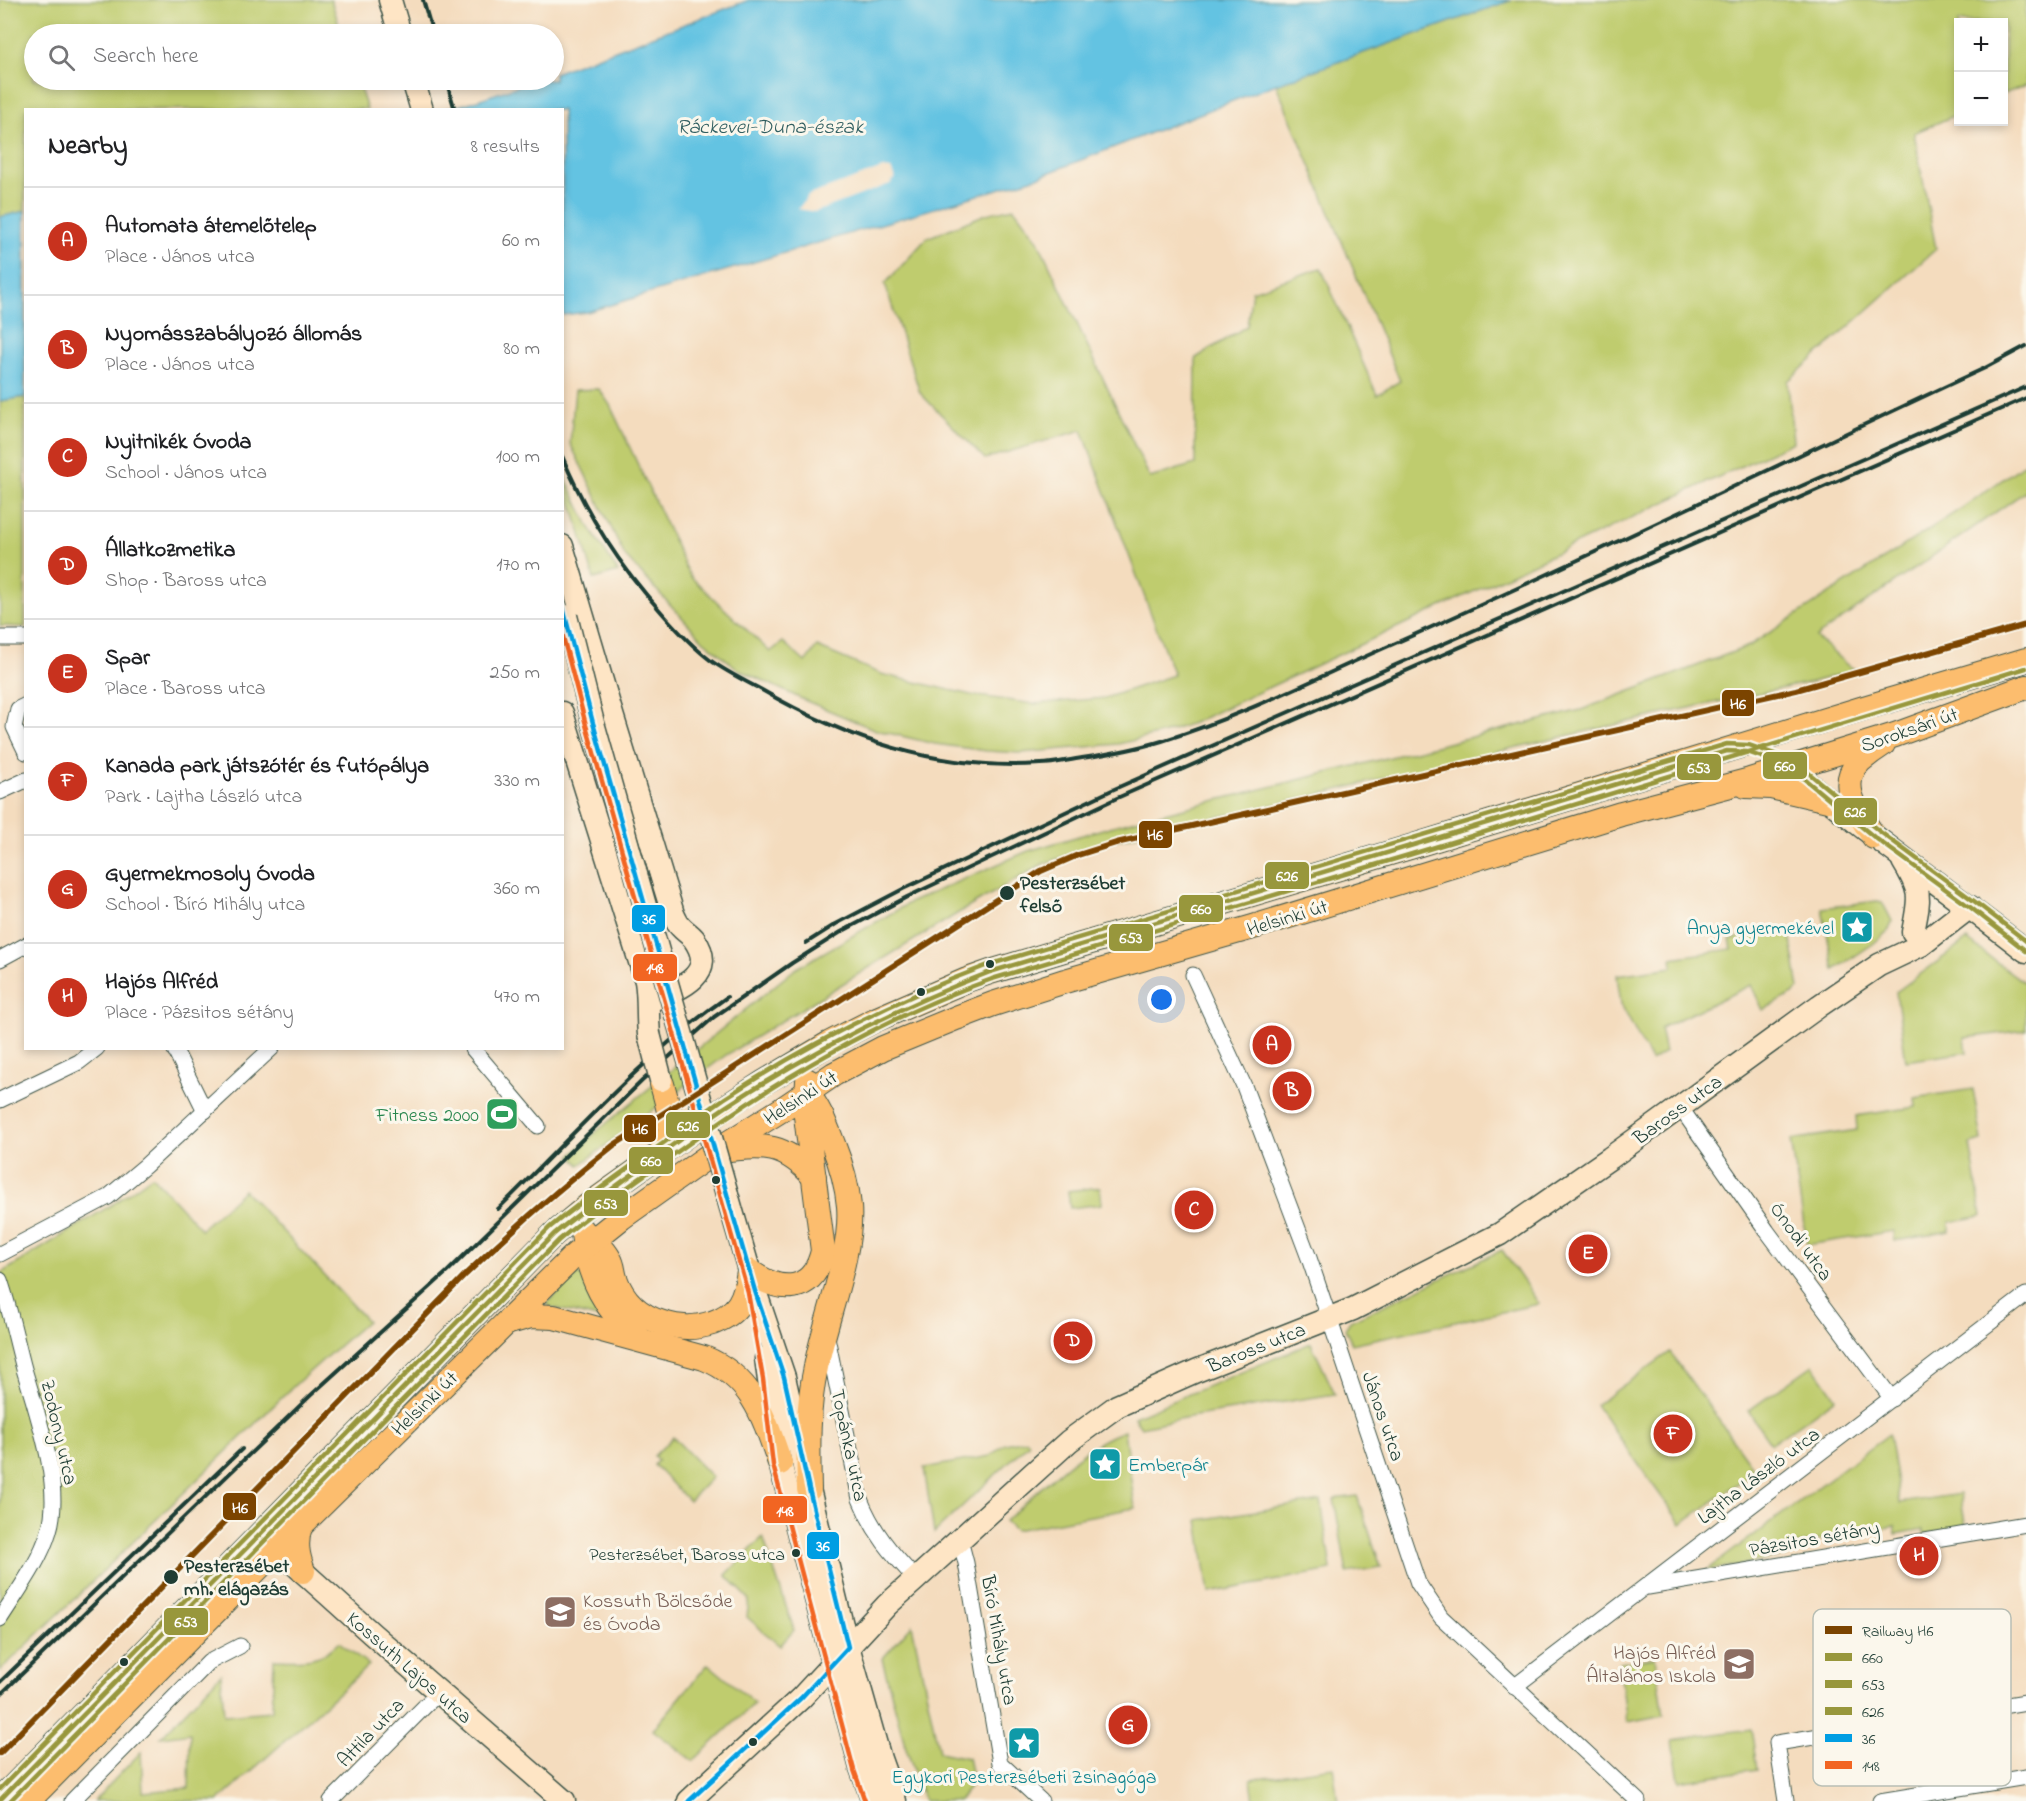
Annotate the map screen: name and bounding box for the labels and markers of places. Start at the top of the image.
place label: Pesterzsébet felső [1019,870,1125,922]
marker: Pesterzsébet felső [998,884,1016,902]
place icon: Anya gyermekével [1839,909,1875,945]
place label: Anya gyermekével [1687,915,1834,945]
unlabelled marker [984,958,996,970]
unlabelled marker [915,986,927,998]
pin: A [1252,1022,1292,1068]
pin: B [1272,1068,1312,1114]
sports icon: Fitness 2000 [484,1096,520,1132]
place label: Fitness 2000 [375,1102,479,1131]
unlabelled marker [710,1174,722,1186]
pin: C [1174,1188,1214,1232]
pin: E [1568,1232,1608,1276]
pin: D [1054,1318,1092,1364]
pin: F [1654,1412,1692,1456]
place icon: Emberpár [1087,1446,1123,1482]
place label: Emberpár [1128,1452,1209,1481]
pin: H [1900,1534,1938,1578]
place label: Pesterzsébet, Baross utca [589,1543,785,1569]
marker: Pesterzsébet, Baross utca [790,1547,802,1559]
place label: Pesterzsébet mh. elágazás [184,1553,289,1606]
marker: Pesterzsébet mh. elágazás [162,1568,180,1586]
place label: Kossuth Bölcsőde és Óvoda [583,1588,732,1640]
school or university icon: Kossuth Bölcsőde és Óvoda [542,1594,578,1630]
place label: Hajós Alfréd Általános Iskola [1586,1640,1716,1692]
school or university icon: Hajós Alfréd Általános Iskola [1721,1646,1757,1682]
unlabelled marker [118,1656,130,1668]
pin: G [1108,1702,1148,1748]
place icon: Egykori Pesterzsébeti Zsinagóga [1006,1725,1042,1761]
unlabelled marker [747,1736,759,1748]
place label: Egykori Pesterzsébeti Zsinagóga [892,1764,1156,1794]

